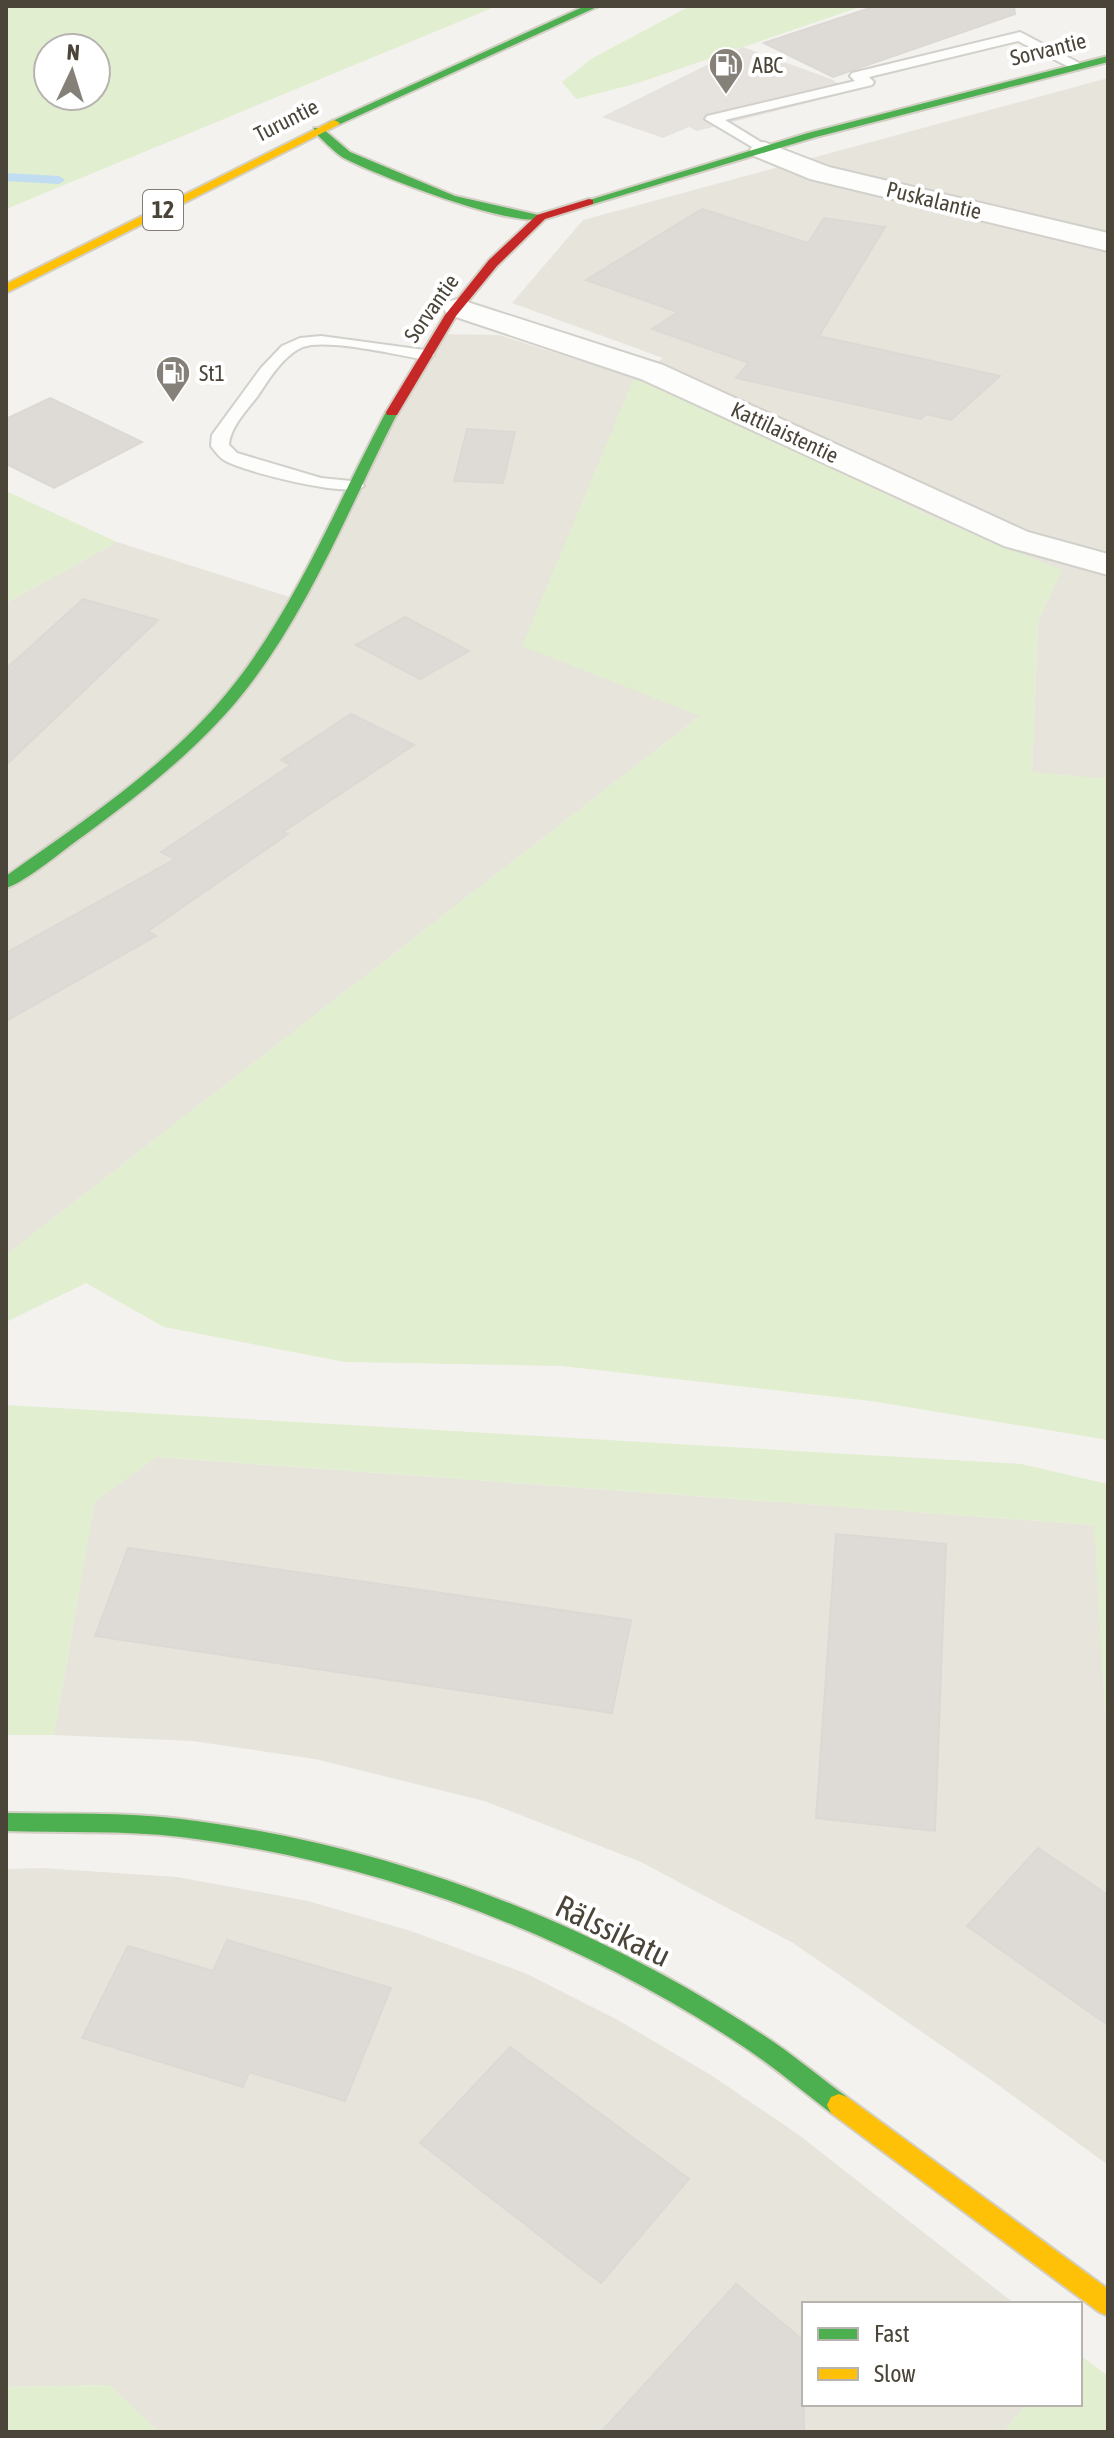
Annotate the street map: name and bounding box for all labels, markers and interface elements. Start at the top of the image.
street label: Sorvantie [1007,27,1089,71]
north arrow [32,32,112,112]
text: N [66,39,81,65]
fuel station icon: ABC [707,46,745,96]
place label: ABC [752,52,783,78]
street label: Turuntie [250,93,322,147]
street label: Puskalantie [884,176,984,224]
road number: 12 [143,190,183,230]
street label: Sorvantie [398,269,464,347]
fuel station icon: St1 [154,354,192,404]
place label: St1 [199,360,225,386]
street label: Kattilaistentie [727,396,843,468]
street label: Rälssikatu [550,1887,677,1974]
legend [802,2302,1082,2406]
text: Fast [874,2320,910,2347]
text: Slow [874,2360,916,2387]

